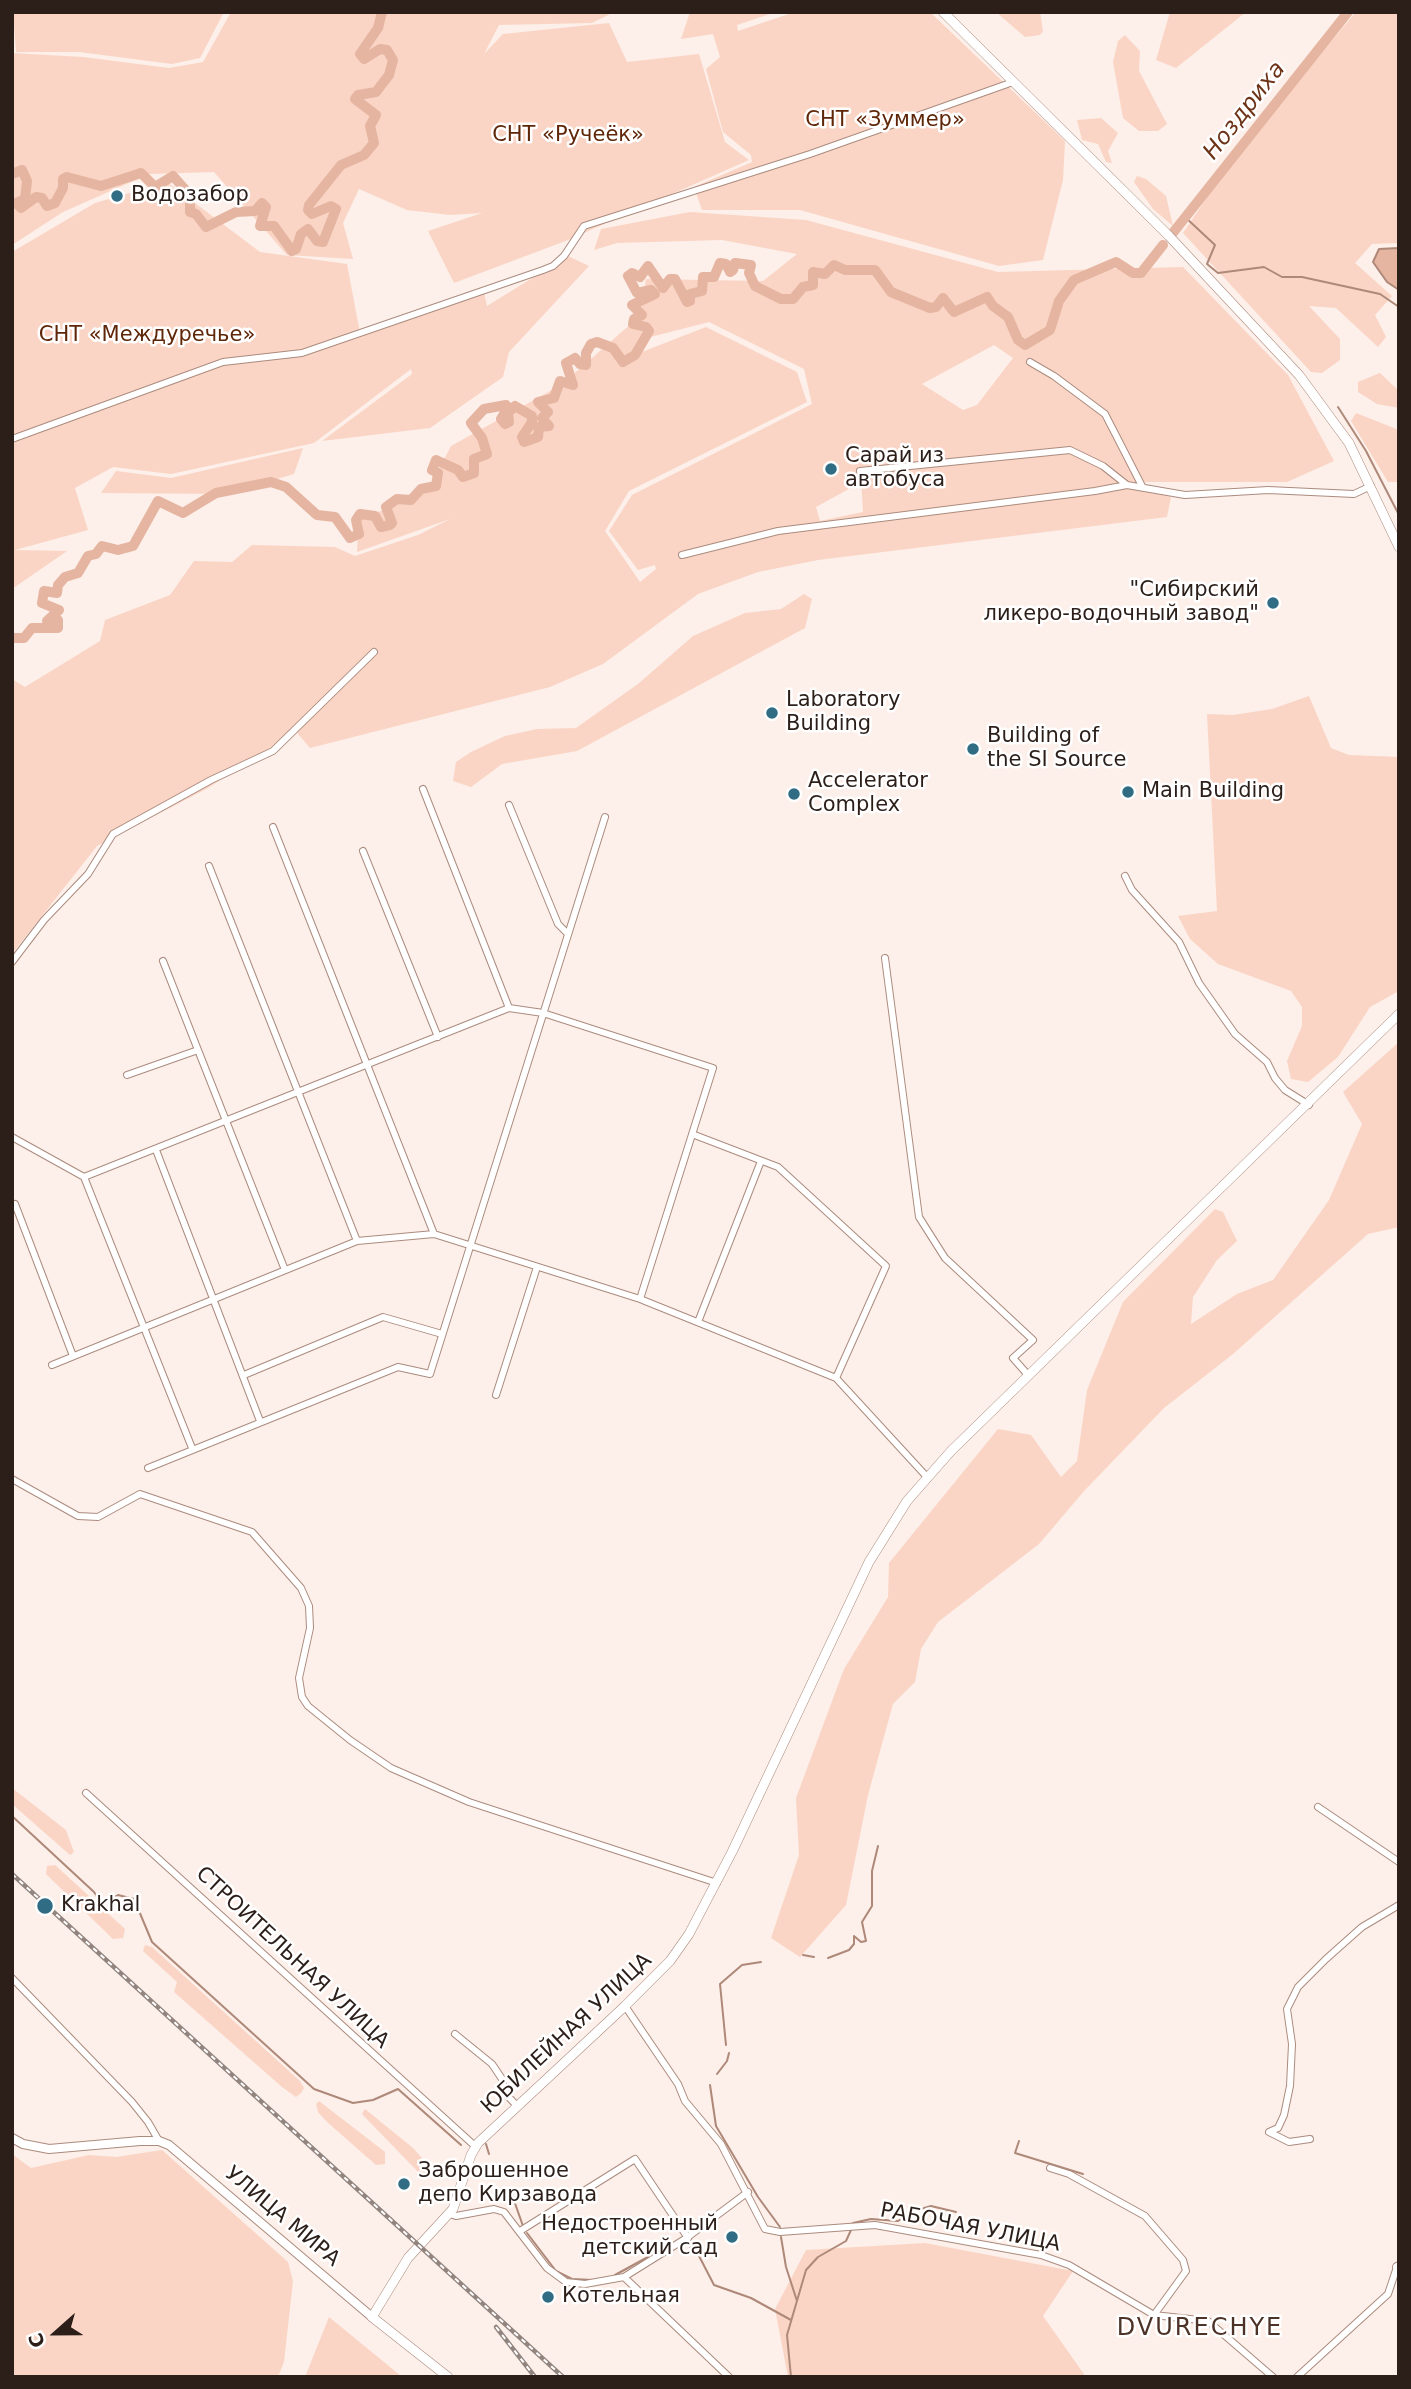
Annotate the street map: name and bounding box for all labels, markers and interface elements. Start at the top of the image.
water label: Ноздриха [1198,57,1292,165]
park label: СНТ «Зуммер» [805,108,965,134]
park label: СНТ «Ручеёк» [492,123,644,149]
place label: Водозабор [131,183,249,209]
marker: Водозабор [109,188,125,204]
park label: СНТ «Междуречье» [39,323,255,349]
place label: Сарай из автобуса [845,444,945,494]
marker: Сарай из автобуса [823,461,839,477]
place label: "Сибирский ликеро-водочный завод" [983,578,1259,628]
marker: "Сибирский ликеро-водочный завод" [1265,595,1281,611]
place label: Laboratory Building [786,688,900,738]
marker: Laboratory Building [764,705,780,721]
place label: Building of the SI Source [987,724,1126,774]
marker: Building of the SI Source [965,741,981,757]
place label: Accelerator Complex [808,769,928,819]
place label: Main Building [1142,779,1284,805]
marker: Main Building [1120,784,1136,800]
marker: Accelerator Complex [786,786,802,802]
street label: СТРОИТЕЛЬНАЯ УЛИЦА [190,1862,394,2054]
place label: Krakhal [61,1893,140,1919]
marker: Krakhal [35,1896,55,1916]
street label: ЮБИЛЕЙНАЯ УЛИЦА [477,1948,657,2120]
place label: Заброшенное депо Кирзавода [418,2159,597,2209]
street label: УЛИЦА МИРА [219,2162,345,2272]
marker: Заброшенное депо Кирзавода [396,2176,412,2192]
street label: РАБОЧАЯ УЛИЦА [878,2198,1062,2258]
place label: Недостроенный детский сад [541,2212,718,2262]
marker: Недостроенный детский сад [724,2229,740,2245]
place label: Котельная [562,2284,680,2310]
marker: Котельная [540,2289,556,2305]
north arrow [21,2298,91,2368]
district label: DVURECHYE [1118,2315,1282,2343]
text: С [24,2330,49,2351]

